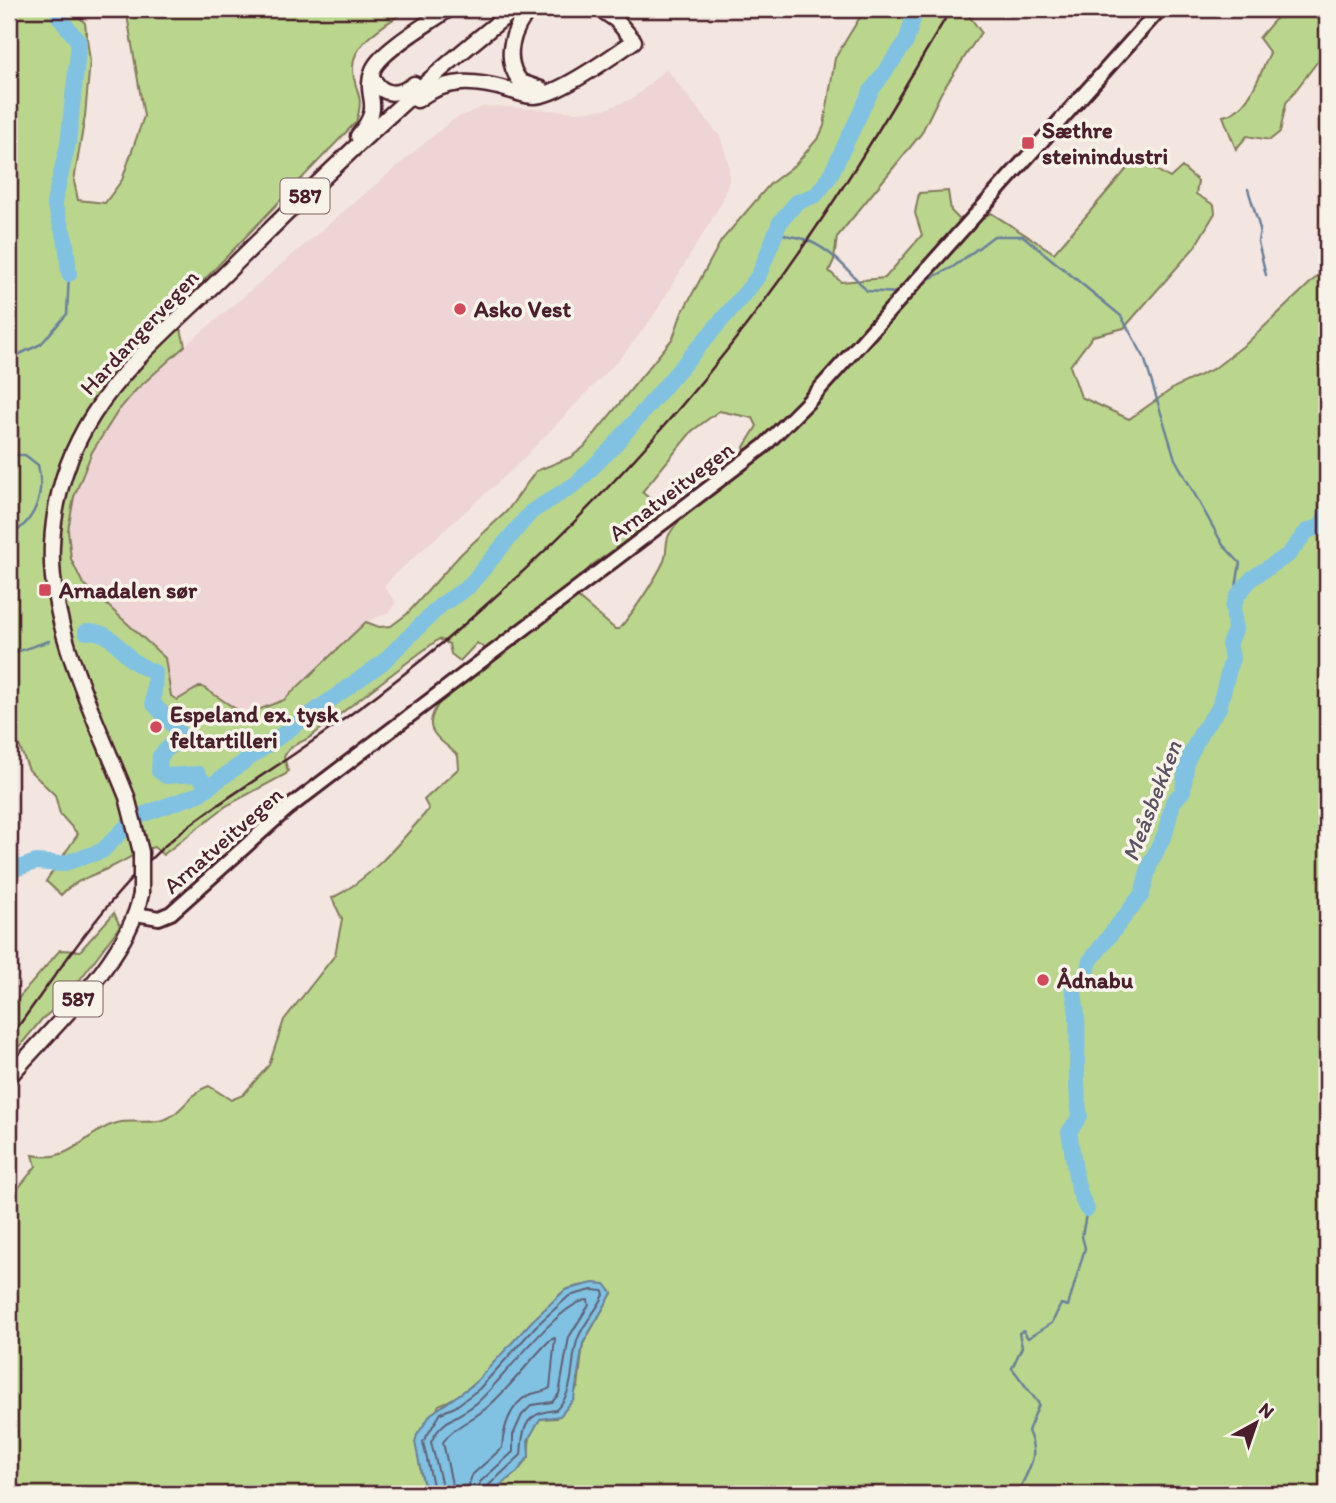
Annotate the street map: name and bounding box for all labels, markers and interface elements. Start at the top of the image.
place label: Sæthre steinindustri [1042,116,1168,170]
marker: Sæthre steinindustri [1020,135,1036,151]
road number: 587 [280,178,330,214]
street label: Hardangervegen [74,263,204,401]
place label: Asko Vest [473,295,571,323]
marker: Asko Vest [452,301,468,317]
street label: Arnatveitvegen [603,435,739,547]
place label: Arnadalen sør [58,576,198,604]
marker: Arnadalen sør [37,582,53,598]
place label: Espeland ex. tysk feltartilleri [170,700,340,754]
marker: Espeland ex. tysk feltartilleri [148,719,164,735]
water label: Meåsbekken [1115,736,1188,865]
street label: Arnatveitvegen [157,780,289,900]
place label: Ådnabu [1056,966,1134,994]
marker: Ådnabu [1035,972,1051,988]
road number: 587 [54,982,102,1016]
north arrow [1220,1388,1290,1458]
text: N [1254,1397,1279,1423]

